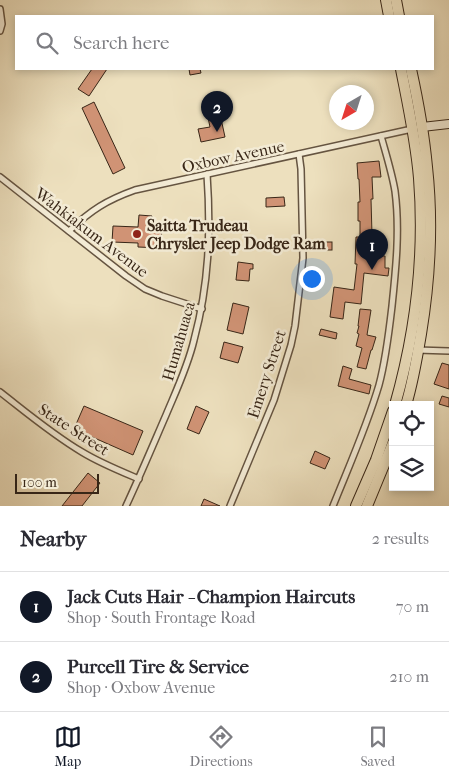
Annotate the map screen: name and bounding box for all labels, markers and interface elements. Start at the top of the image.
search box [15,15,434,70]
icon: search [33,29,61,57]
text: Search here [73,32,169,54]
north arrow [329,85,374,130]
pin: 2 [201,91,233,132]
street label: Oxbow Avenue [180,136,286,177]
street label: Wahkiakum Avenue [30,183,152,281]
place label: Saitta Trudeau Chrysler Jeep Dodge Ram [147,216,326,254]
marker: Saitta Trudeau Chrysler Jeep Dodge Ram [131,228,143,240]
pin: 1 [356,229,388,270]
your location [299,266,325,292]
street label: Humahuaca [158,299,199,383]
street label: Emery Street [243,327,290,421]
street label: State Street [35,399,113,460]
map controls [389,401,434,491]
button: locate [389,401,434,446]
button: layers [389,446,434,491]
scale bar [15,471,99,494]
text: 100 m [22,474,57,491]
text: Nearby [20,527,86,551]
text: 2 results [372,529,429,548]
text: Jack Cuts Hair - Champion Haircuts [67,586,355,608]
text: 1 [33,597,39,616]
text: 70 m [396,597,429,616]
text: Shop · South Frontage Road [67,608,256,627]
text: Purcell Tire & Service [67,656,249,678]
text: 2 [32,667,40,686]
text: 210 m [390,667,429,686]
text: Shop · Oxbow Avenue [67,678,215,697]
tab: Map [54,723,82,770]
tab: Directions [190,723,253,770]
tab: Saved [360,723,395,770]

